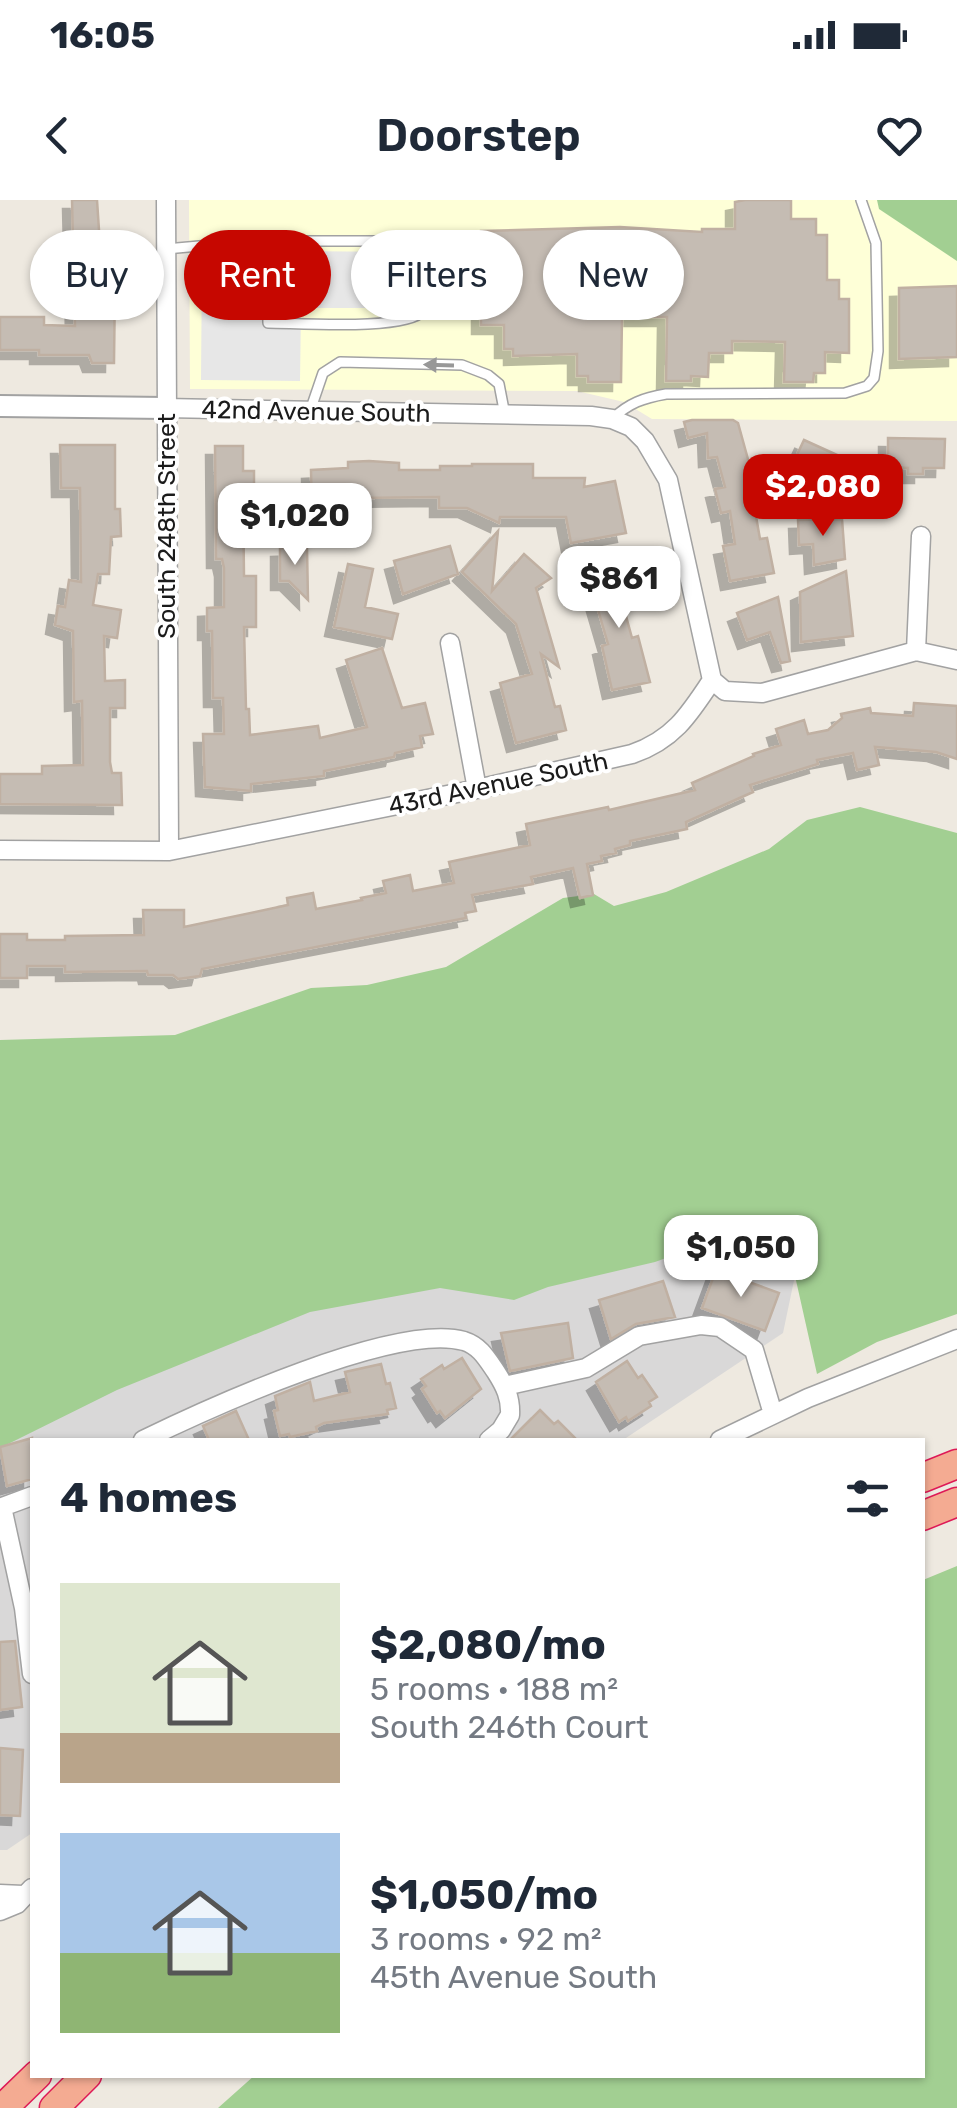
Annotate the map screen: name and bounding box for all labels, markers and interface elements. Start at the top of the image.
text: 16:05 [50,12,155,58]
icon: back [30,108,85,163]
icon: heart [872,108,927,163]
text: Doorstep [376,109,581,162]
chip: Buy [30,230,164,320]
chip: Rent [184,230,331,320]
chip: Filters [351,230,523,320]
chip: New [543,230,684,320]
one-way arrow [422,356,454,372]
street label: 42nd Avenue South [201,395,431,428]
street label: South 248th Street [152,413,181,639]
pin: $2,080 [742,454,904,539]
text: $2,080 [765,467,881,505]
pin: $1,020 [214,483,376,568]
text: $1,020 [240,496,350,534]
pin: $861 [560,546,678,631]
text: $861 [579,559,659,597]
street label: 43rd Avenue South [386,746,611,821]
pin: $1,050 [660,1215,822,1300]
text: $1,050 [686,1228,796,1266]
icon: filters [840,1471,895,1526]
text: 4 homes [60,1473,237,1523]
text: $2,080/mo [370,1620,606,1670]
icon: home [140,1623,260,1743]
text: 5 rooms · 188 m² [370,1670,618,1708]
text: South 246th Court [370,1708,648,1746]
text: $1,050/mo [370,1870,598,1920]
icon: home [140,1873,260,1993]
text: 3 rooms · 92 m² [370,1920,602,1958]
text: 45th Avenue South [370,1958,657,1996]

